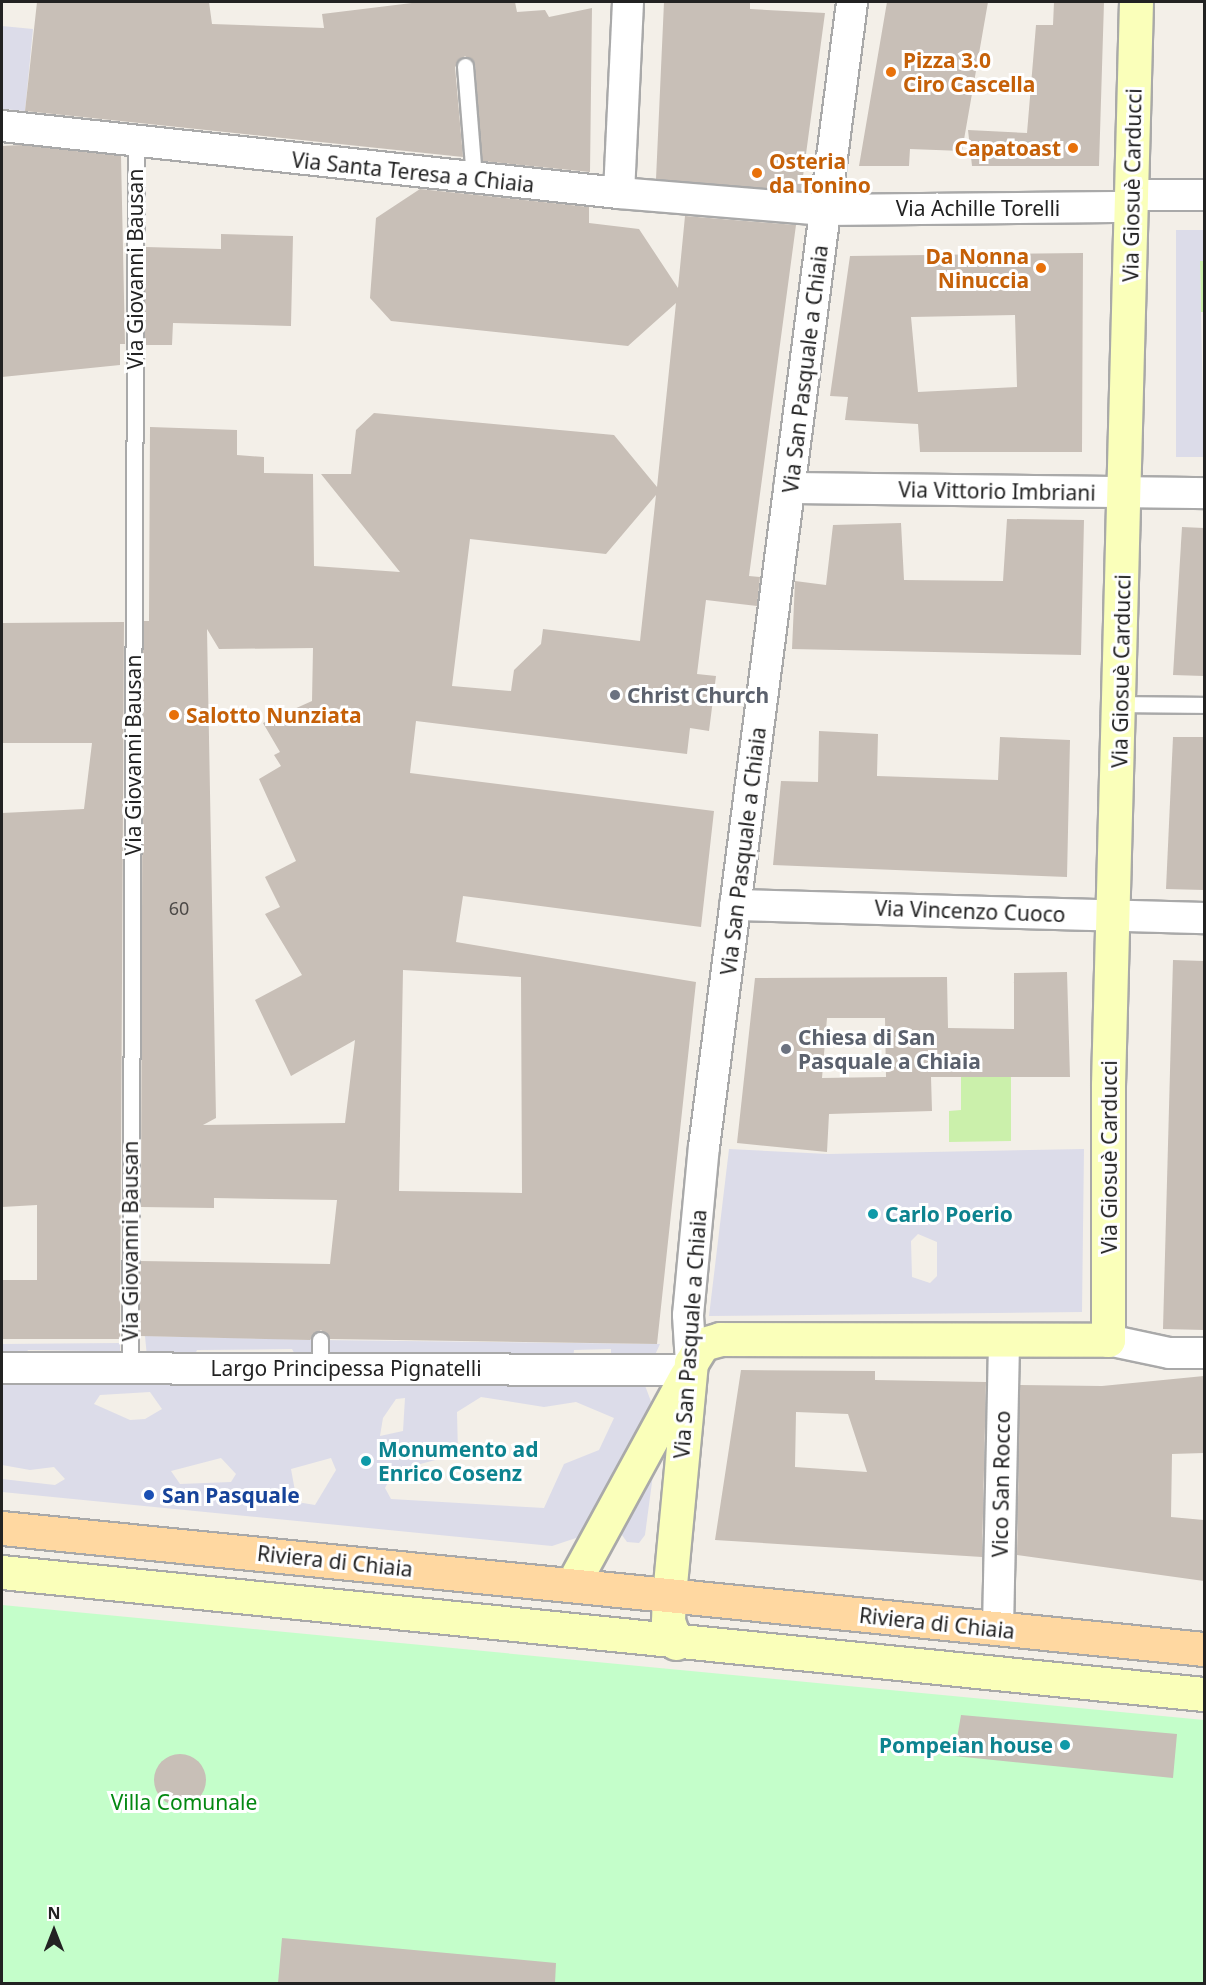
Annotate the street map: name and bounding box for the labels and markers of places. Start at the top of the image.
place label: Pizza 3.0 Ciro Cascella [903,47,1035,97]
marker: Pizza 3.0 Ciro Cascella [884,65,898,79]
place label: Capatoast [955,135,1061,161]
marker: Capatoast [1066,141,1080,155]
place label: Osteria da Tonino [769,148,871,198]
marker: Osteria da Tonino [750,166,764,180]
place label: Da Nonna Ninuccia [926,243,1029,293]
marker: Da Nonna Ninuccia [1034,261,1048,275]
place label: Christ Church [627,682,769,708]
marker: Christ Church [608,688,622,702]
place label: Salotto Nunziata [186,702,362,728]
marker: Salotto Nunziata [167,708,181,722]
place label: Chiesa di San Pasquale a Chiaia [798,1024,981,1074]
marker: Chiesa di San Pasquale a Chiaia [779,1042,793,1056]
place label: Carlo Poerio [885,1201,1013,1227]
marker: Carlo Poerio [866,1207,880,1221]
place label: Monumento ad Enrico Cosenz [378,1436,538,1486]
marker: Monumento ad Enrico Cosenz [359,1454,373,1468]
place label: San Pasquale [162,1482,300,1508]
marker: San Pasquale [140,1486,158,1504]
place label: Pompeian house [879,1732,1053,1758]
marker: Pompeian house [1058,1738,1072,1752]

